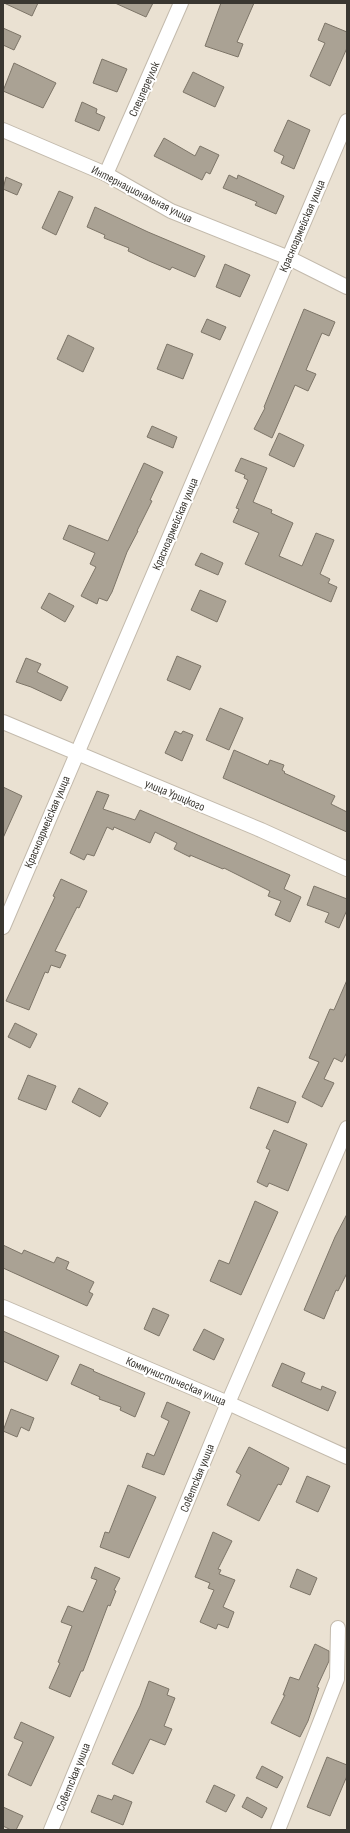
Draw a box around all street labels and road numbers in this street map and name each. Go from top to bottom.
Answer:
street label: Спецпереулок [126,59,163,119]
street label: Интернациональная улица [89,162,195,227]
street label: Красноармейская улица [276,177,329,275]
street label: Красноармейская улица [149,475,202,573]
street label: Красноармейская улица [21,773,74,871]
street label: улица Урицкого [143,776,207,815]
street label: Коммунистическая улица [123,1354,229,1410]
street label: Советская улица [177,1442,218,1514]
street label: Советская улица [53,1741,94,1813]

